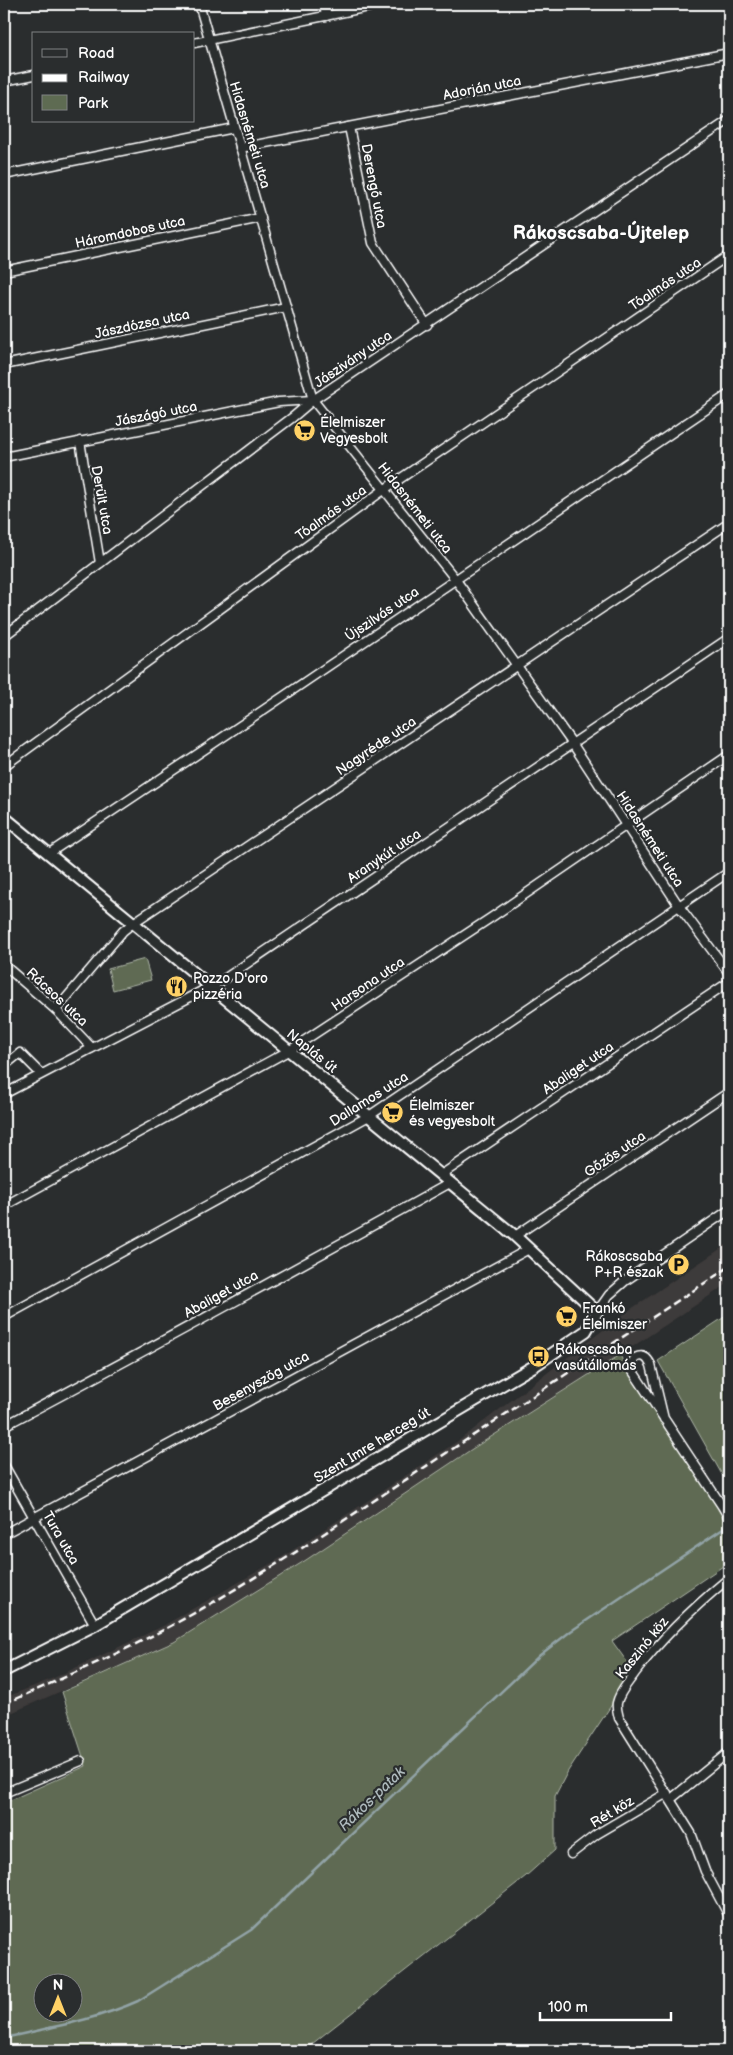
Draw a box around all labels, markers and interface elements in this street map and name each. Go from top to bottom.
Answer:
legend [32,32,195,122]
text: Road [78,44,114,63]
text: Railway [78,68,129,87]
street label: Adorján utca [441,72,523,104]
street label: Hidasnémeti utca [226,79,274,191]
text: Park [78,94,109,113]
street label: Derengő utca [357,142,391,230]
street label: Háromdobos utca [73,212,187,252]
district label: Rákoscsaba-Újtelep [513,220,689,245]
street label: Tóalmás utca [626,254,704,314]
street label: Jászdózsa utca [93,306,191,342]
street label: Jászivány utca [311,327,395,391]
street label: Jászágó utca [114,398,199,430]
place label: Élelmiszer Vegyesbolt [320,413,389,447]
supermarket icon: Élelmiszer Vegyesbolt [292,418,316,442]
street label: Hidasnémeti utca [374,459,456,557]
street label: Derült utca [88,464,116,536]
street label: Tóalmás utca [292,482,370,544]
street label: Újszilvás utca [341,582,422,645]
street label: Nagyréde utca [333,713,419,779]
street label: Hidasnémeti utca [613,788,687,890]
street label: Aranykút utca [344,825,424,887]
street label: Harsona utca [328,953,408,1015]
street label: Rácsos utca [23,964,91,1030]
place label: Pozzo D'oro pizzéria [193,970,268,1003]
restaurant icon: Pozzo D'oro pizzéria [165,974,189,998]
street label: Naplás út [283,1025,341,1077]
street label: Abaliget utca [539,1038,617,1098]
street label: Dallamos utca [327,1068,411,1130]
place label: Élelmiszer és vegyesbolt [409,1096,496,1130]
supermarket icon: Élelmiszer és vegyesbolt [381,1101,405,1125]
street label: Gőzös utca [581,1127,649,1181]
place label: Rákoscsaba P+R észak [586,1248,663,1281]
parking icon: Rákoscsaba P+R észak [667,1252,691,1276]
street label: Abaliget utca [181,1267,261,1321]
place label: Frankó Élelmiszer [582,1300,648,1333]
supermarket icon: Frankó Élelmiszer [554,1304,578,1328]
place label: Rákoscsaba vasútállomás [554,1341,637,1374]
bus stop icon: Rákoscsaba vasútállomás [527,1345,551,1369]
street label: Besenyszög utca [210,1347,312,1414]
street label: Szent Imre herceg út [311,1403,434,1486]
street label: Tura utca [39,1508,83,1568]
street label: Kaszinó köz [612,1613,672,1682]
water label: Rákos-patak [335,1762,410,1835]
street label: Rét köz [587,1792,637,1832]
north arrow [32,1972,82,2022]
text: N [53,1977,63,1994]
scale bar [540,1990,672,2022]
text: 100 m [548,1998,588,2017]

